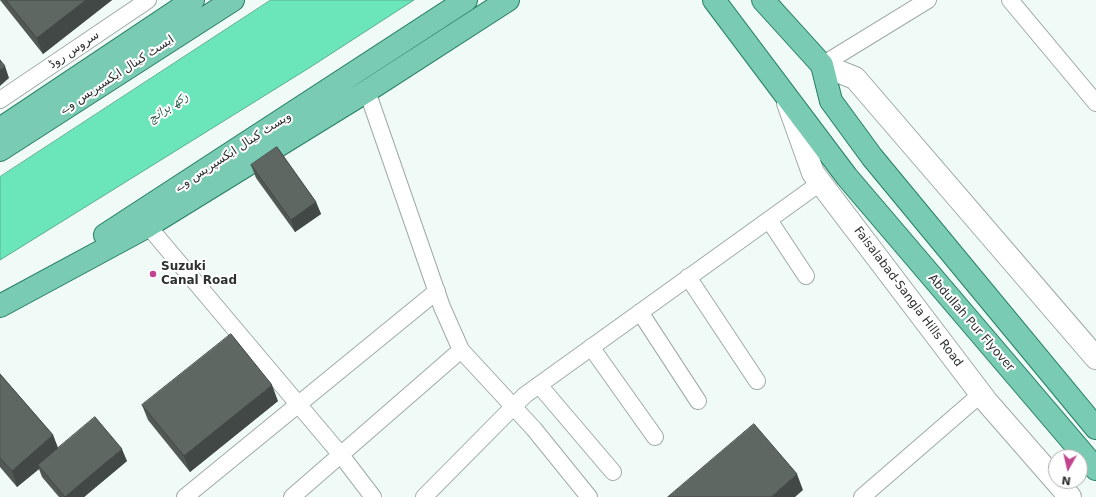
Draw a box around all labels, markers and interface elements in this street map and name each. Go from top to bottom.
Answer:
street label: سروس روڈ [46,28,102,72]
street label: ایسٹ کینال ایکسپریس وے [57,32,177,118]
water label: رکھ برانچ [145,89,191,127]
street label: ویسٹ کینال ایکسپریس وے [172,109,294,195]
street label: Faisalabad-Sangla Hills Road [851,224,965,370]
place label: Suzuki Canal Road [161,260,237,288]
marker: Suzuki Canal Road [148,269,158,279]
street label: Abdullah Pur Flyover [925,271,1017,375]
north arrow [1048,449,1088,489]
text: N [1061,473,1072,487]

